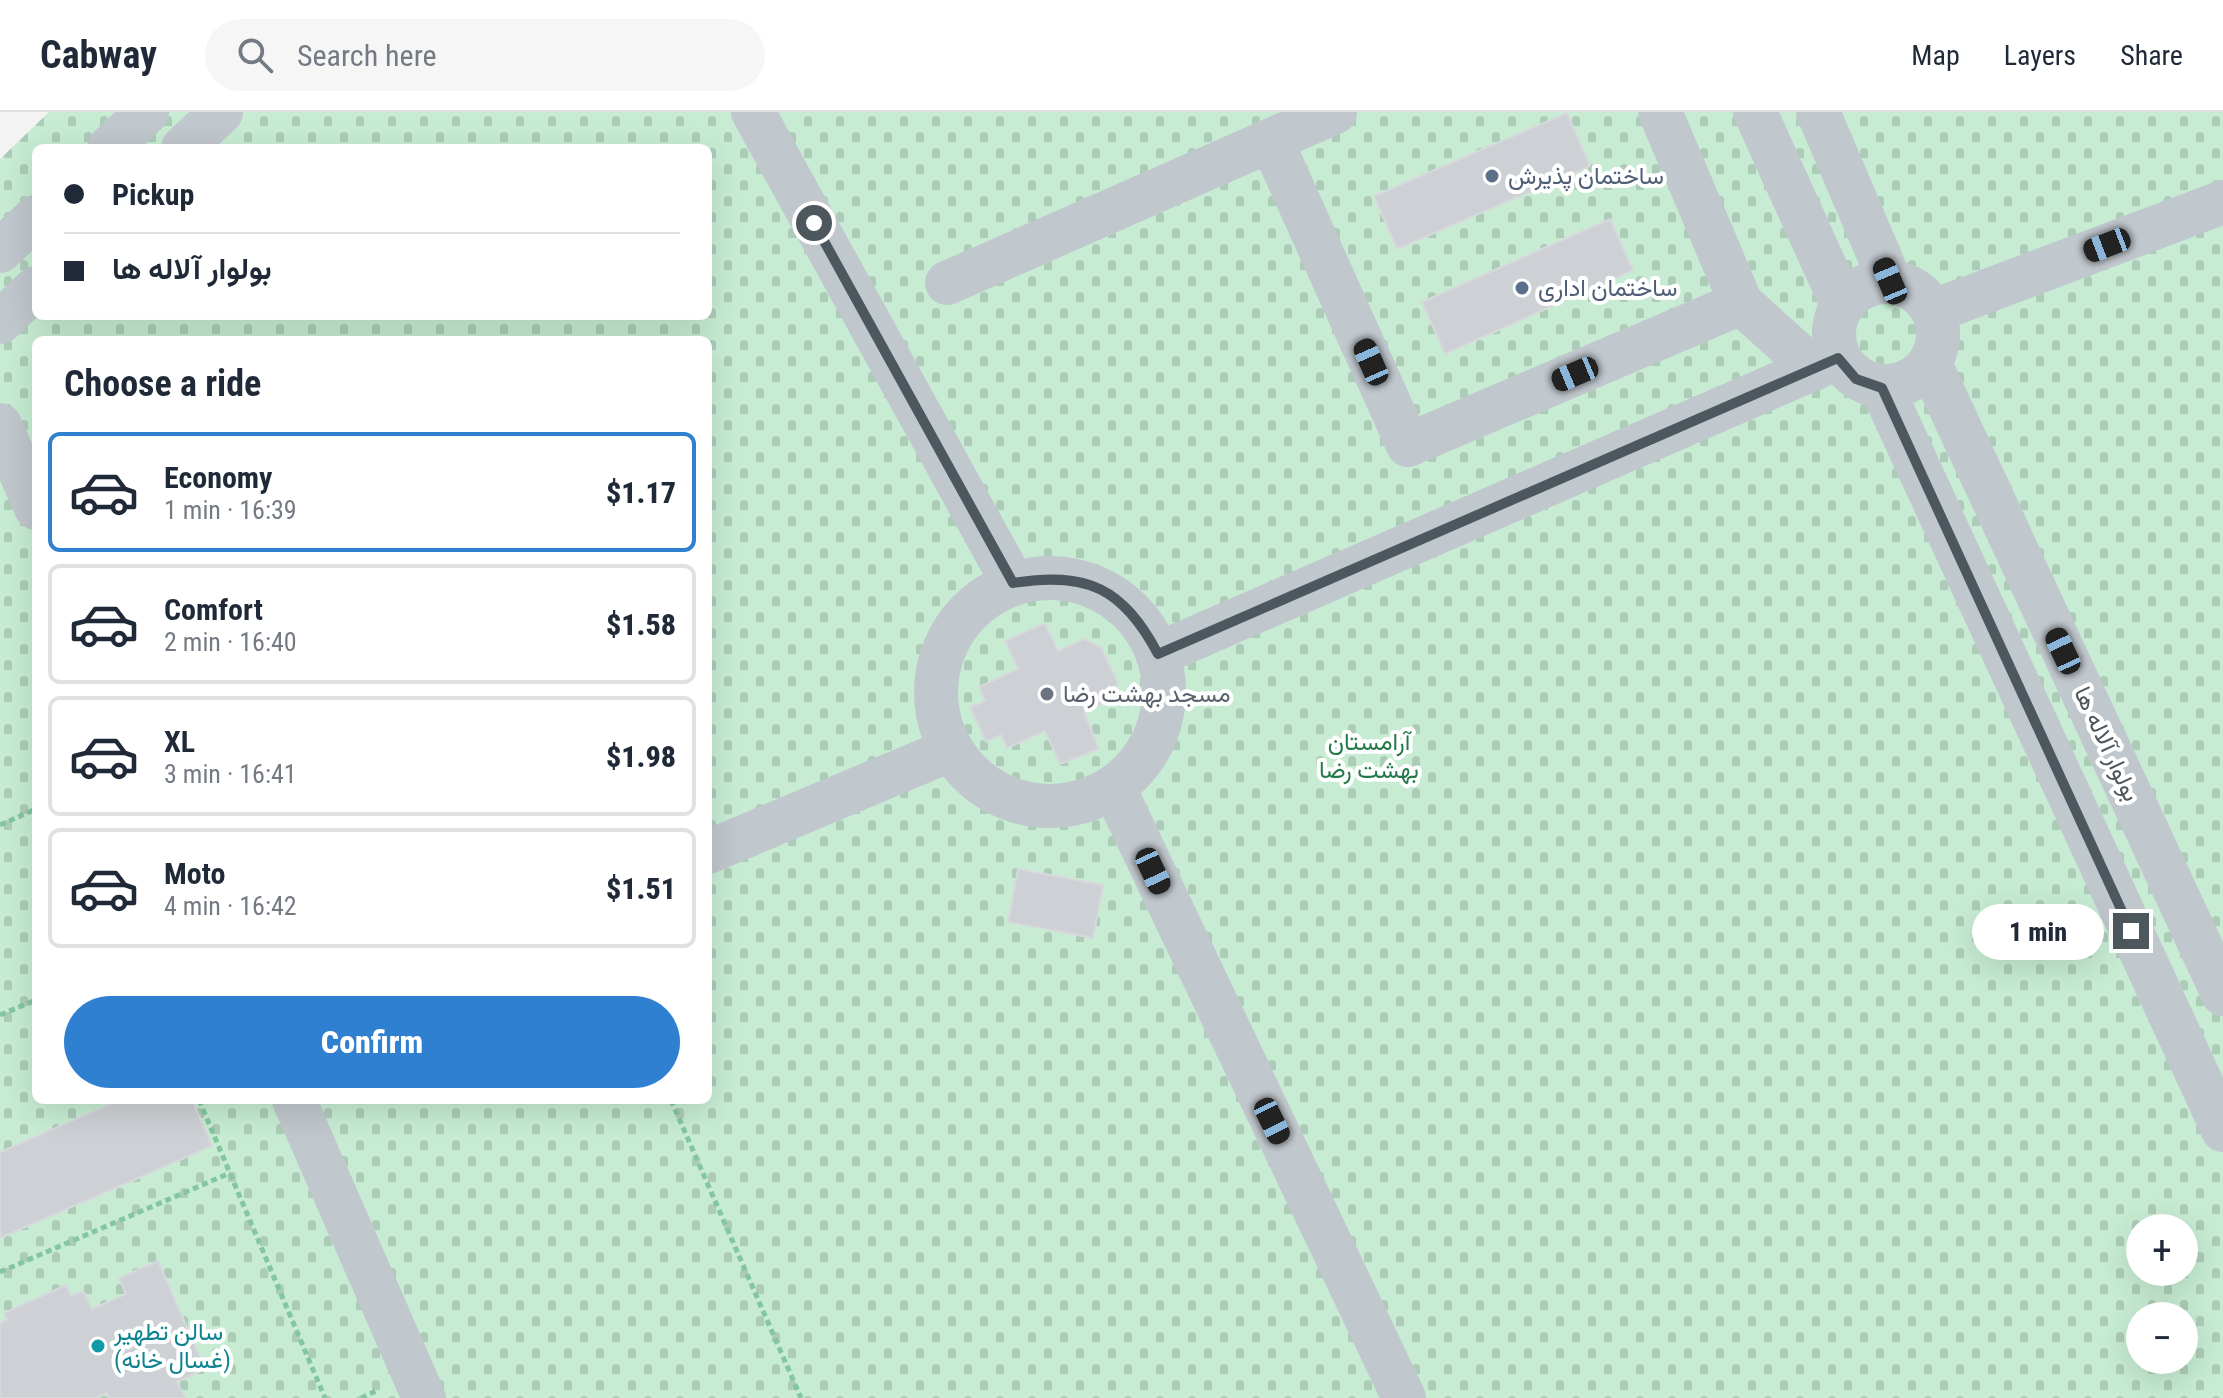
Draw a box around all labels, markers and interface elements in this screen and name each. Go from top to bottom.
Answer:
search box [205,19,765,91]
text: Cabway [40,33,157,77]
icon: search [233,33,277,77]
text: Search here [297,38,437,73]
text: Map [1911,39,1960,72]
text: Layers [2004,39,2076,72]
text: Share [2120,39,2183,72]
place label: ساختمان پذیرش [1508,162,1664,192]
marker: ساختمان پذیرش [1483,167,1501,185]
text: Pickup [112,177,194,212]
route start [796,205,832,241]
car [2080,225,2134,265]
text: بولوار آلاله ها [112,251,272,286]
car [1870,254,1910,308]
place label: ساختمان اداری [1538,274,1677,303]
marker: ساختمان اداری [1513,279,1531,297]
car [1350,335,1392,389]
car [1548,354,1602,394]
text: Choose a ride [64,363,261,405]
icon: car [68,456,140,528]
text: Economy [164,460,272,495]
text: $1.17 [606,475,676,510]
text: 1 min · 16:39 [164,495,297,525]
icon: car [68,588,140,660]
text: Comfort [164,592,263,627]
text: $1.58 [606,607,676,642]
car [2042,624,2084,678]
text: 2 min · 16:40 [164,627,297,657]
place label: مسجد بهشت رضا [1063,680,1230,709]
street label: بولوار آلاله ها [2067,682,2146,806]
marker: مسجد بهشت رضا [1038,685,1056,703]
icon: car [68,720,140,792]
text: XL [164,724,195,759]
park label: آرامستان بهشت رضا [1319,728,1419,785]
text: $1.98 [606,739,676,774]
text: 3 min · 16:41 [164,759,297,789]
car [1132,844,1174,898]
icon: car [68,852,140,924]
text: Moto [164,856,225,891]
text: $1.51 [606,871,676,906]
text: 4 min · 16:42 [164,891,297,921]
callout: 1 min [1971,903,2103,959]
route end [2113,913,2149,949]
text: 1 min [2009,917,2067,947]
button: Confirm [64,996,680,1088]
car [1251,1094,1293,1148]
map controls [2126,1214,2198,1374]
button: + [2126,1214,2198,1286]
button: − [2126,1302,2198,1374]
place label: سالن تطهیر (غسال خانه) [113,1318,231,1374]
marker: سالن تطهیر (غسال خانه) [89,1337,107,1355]

